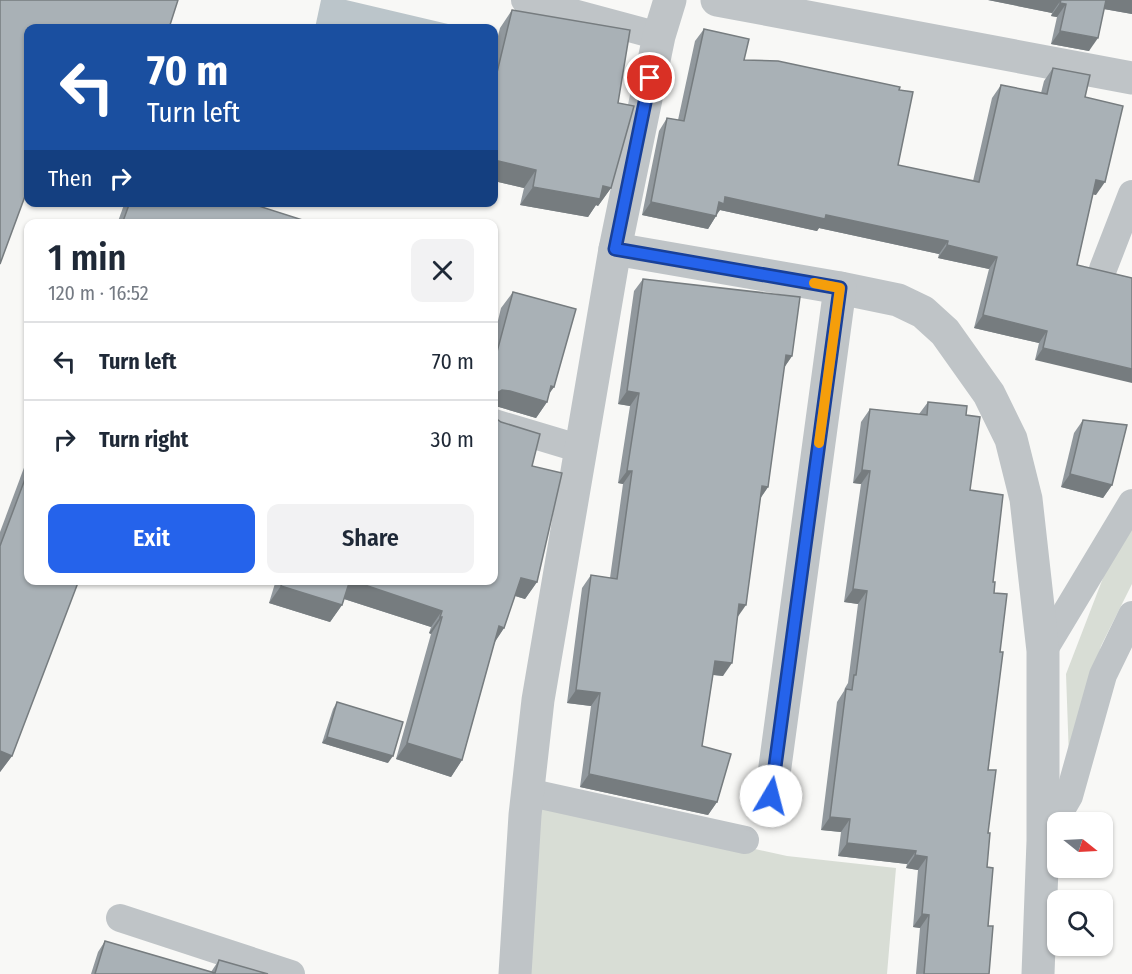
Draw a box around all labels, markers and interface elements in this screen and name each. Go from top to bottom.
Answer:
text: 70 m [147,46,228,96]
icon: left [48,48,126,126]
pin [624,52,675,103]
icon: arrive [633,61,666,94]
text: Turn left [147,97,240,129]
icon: right [104,162,137,195]
text: Then [48,165,92,192]
text: 1 min [48,236,126,280]
button: close [411,239,474,302]
text: 120 m · 16:52 [48,281,149,305]
icon: left [48,345,81,378]
text: Turn left [99,348,177,375]
text: 70 m [432,348,474,375]
icon: right [48,423,81,456]
text: Turn right [99,426,188,453]
text: 30 m [431,426,474,453]
button: Exit [48,504,255,573]
button: Share [267,504,474,573]
position arrow [739,764,803,828]
north arrow [1047,812,1113,878]
map controls [1047,812,1113,956]
button: search [1047,890,1113,956]

